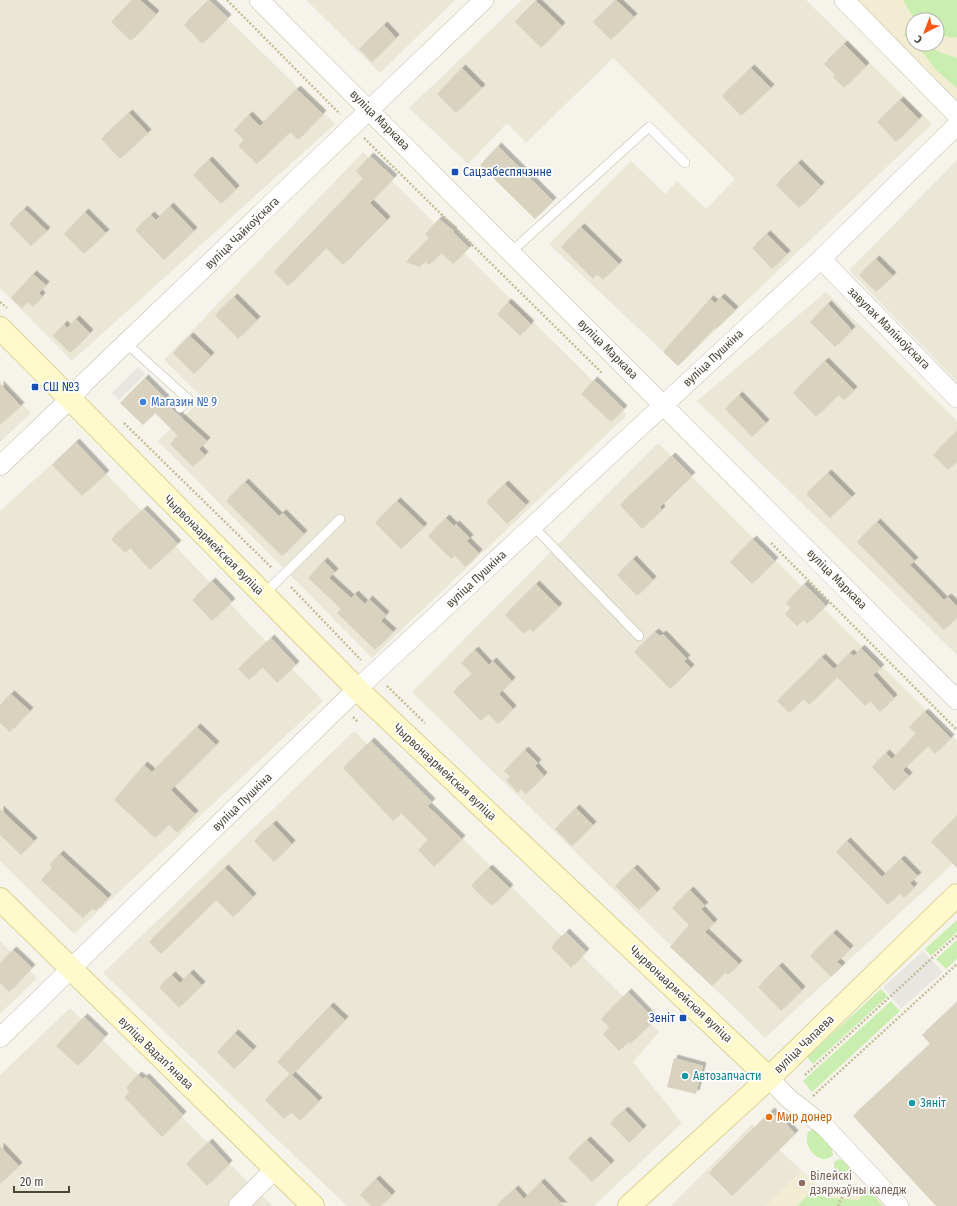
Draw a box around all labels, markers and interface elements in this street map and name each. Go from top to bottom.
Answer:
north arrow [905,12,945,52]
text: С [912,32,925,46]
street label: вуліца Маркава [347,87,413,153]
place label: Сацзабеспячэнне [463,165,552,179]
marker: Сацзабеспячэнне [450,167,460,177]
street label: вуліца Чайкоўскага [202,194,282,272]
street label: завулак Маліноўскага [845,284,933,372]
street label: вуліца Маркава [575,316,641,382]
street label: вуліца Пушкіна [680,326,746,390]
place label: СШ №3 [43,380,79,394]
marker: СШ №3 [30,382,40,392]
place label: Магазин № 9 [151,395,217,409]
marker: Магазин № 9 [138,397,148,407]
street label: Чырвонаармейская вуліца [161,492,267,598]
street label: вуліца Маркава [804,546,870,612]
street label: вуліца Пушкіна [443,547,509,611]
street label: Чырвонаармейская вуліца [391,721,499,823]
street label: вуліца Пушкіна [209,770,275,834]
street label: Чырвонаармейская вуліца [627,943,735,1045]
place label: Зеніт [649,1011,675,1025]
street label: вуліца Чапаева [771,1012,837,1076]
marker: Зеніт [678,1013,688,1023]
street label: вуліца Вадапʼянава [116,1014,196,1092]
place label: Автозапчасти [693,1069,761,1083]
marker: Автозапчасти [680,1071,690,1081]
place label: Зяніт [920,1096,946,1110]
marker: Зяніт [907,1098,917,1108]
place label: Мир донер [777,1110,832,1124]
marker: Мир донер [764,1112,774,1122]
scale bar [14,1168,69,1194]
place label: Вілейскі дзяржаўны каледж [810,1169,907,1197]
text: 20 m [20,1175,44,1189]
marker: Вілейскі дзяржаўны каледж [797,1178,807,1188]

